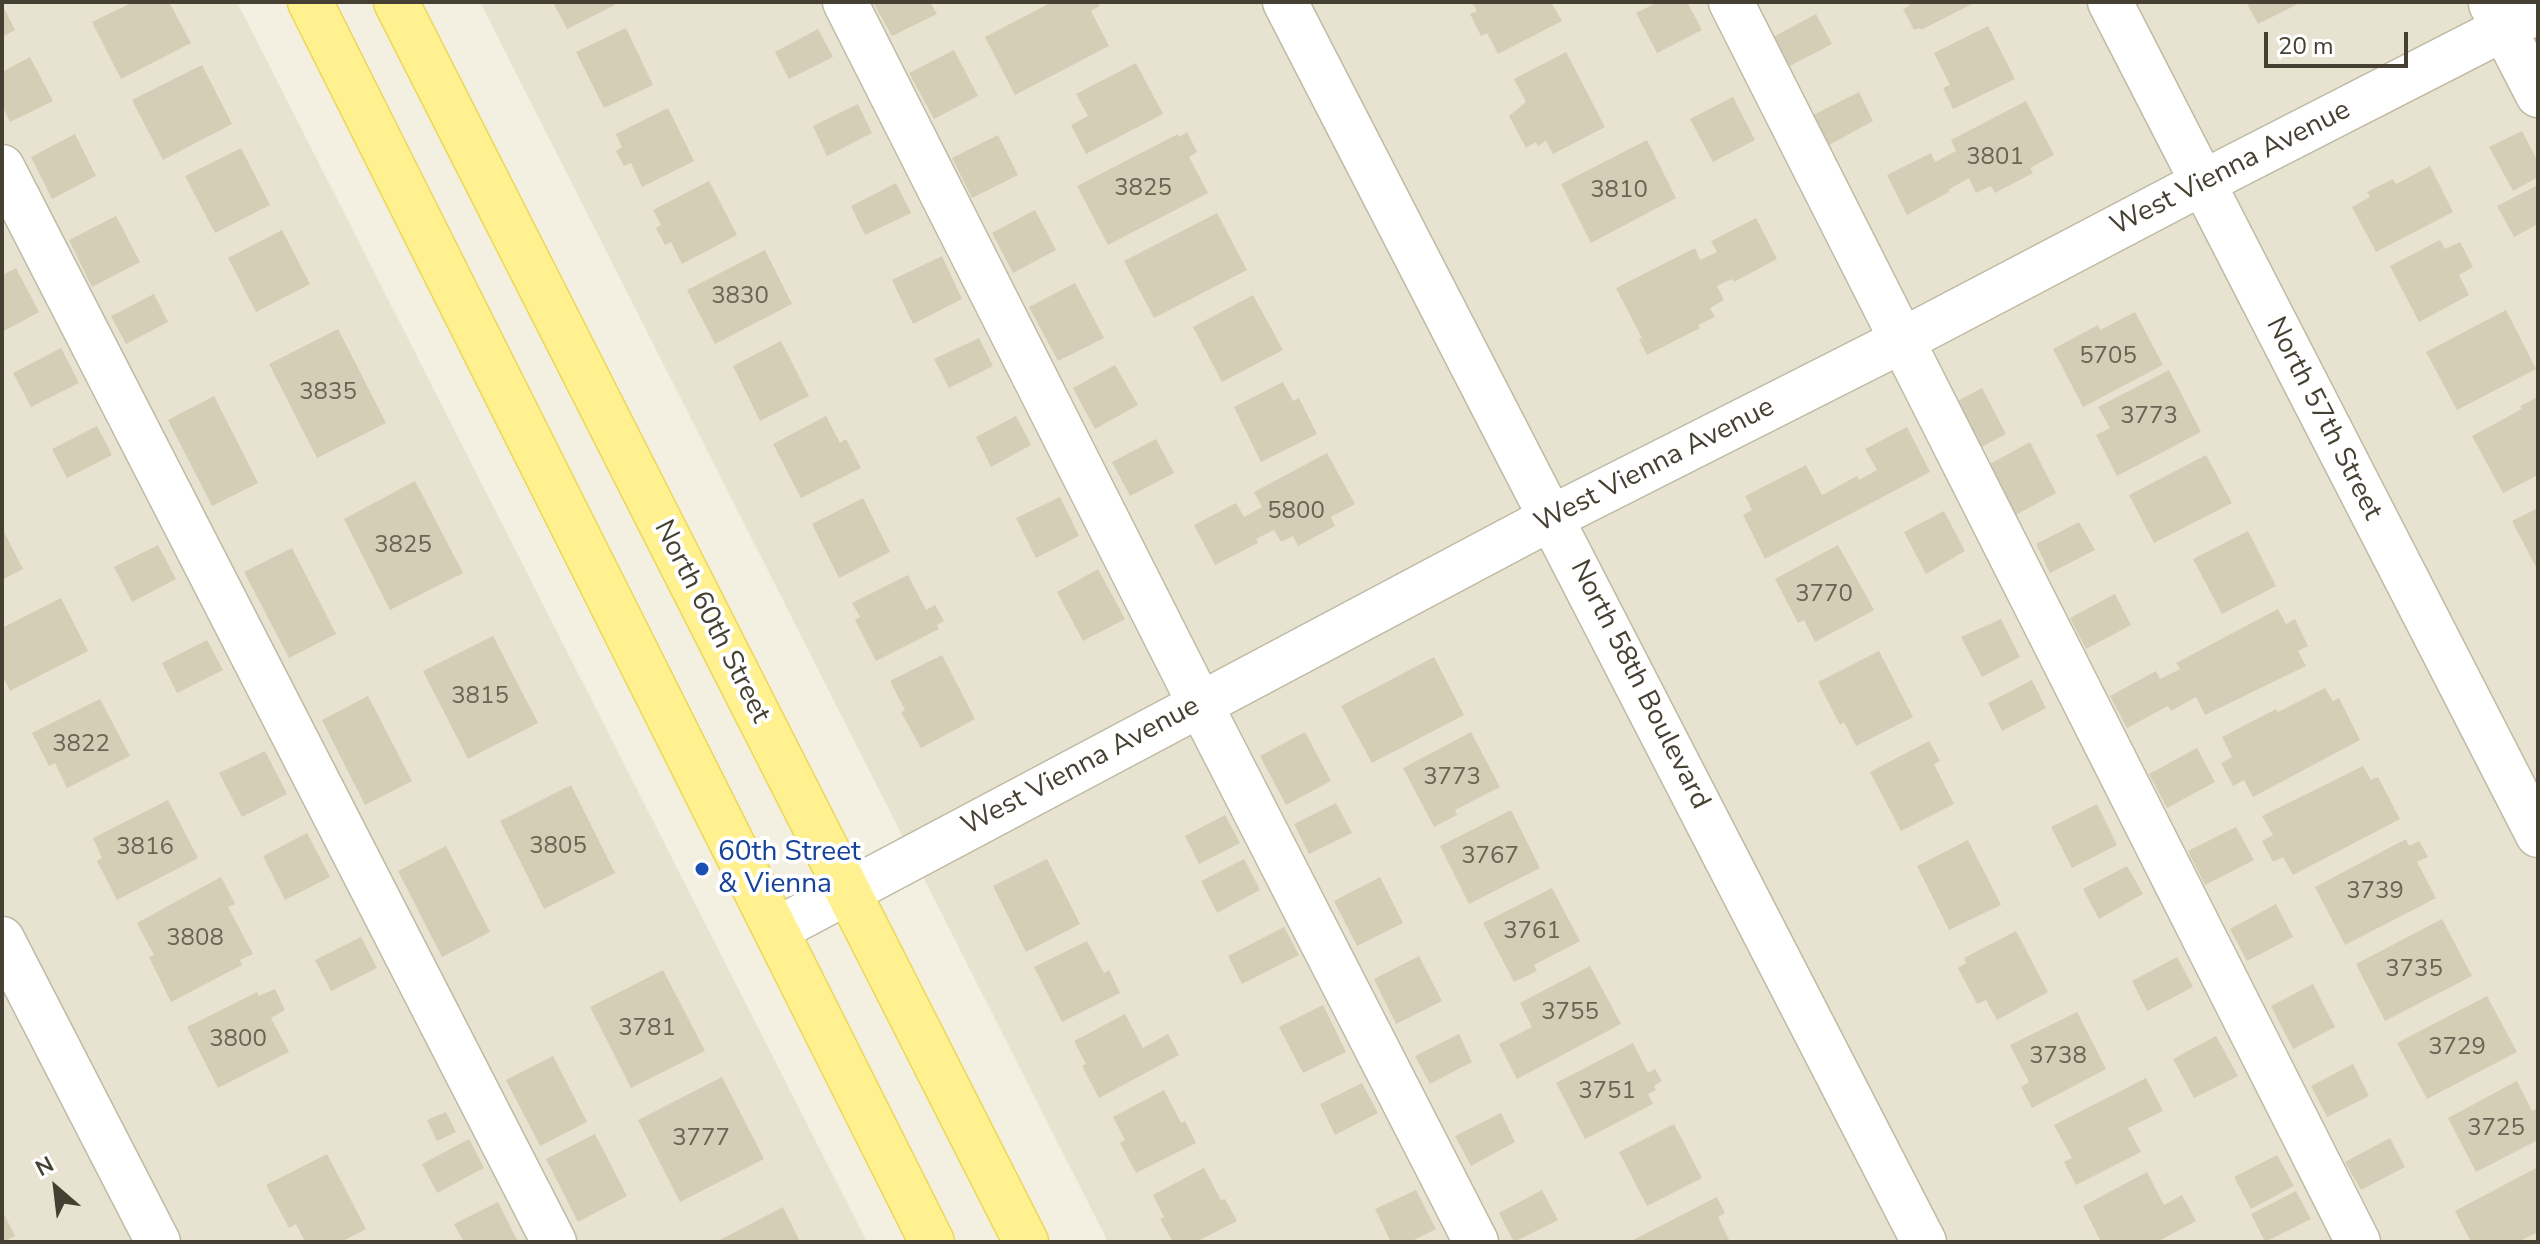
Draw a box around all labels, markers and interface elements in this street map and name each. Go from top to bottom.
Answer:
scale bar [2268,16,2412,66]
text: 20 m [2278,30,2334,62]
street label: West Vienna Avenue [2106,94,2356,244]
house number: 3801 [1966,144,2024,172]
house number: 3825 [1114,175,1172,203]
house number: 3810 [1590,177,1648,205]
house number: 3830 [711,283,769,311]
street label: North 57th Street [2257,312,2389,526]
house number: 5705 [2079,343,2137,371]
house number: 3835 [299,379,357,407]
street label: West Vienna Avenue [1530,391,1780,541]
house number: 3773 [2120,403,2178,431]
house number: 5800 [1267,498,1325,526]
street label: North 60th Street [645,515,777,729]
house number: 3825 [374,532,432,560]
street label: North 58th Boulevard [1562,555,1716,815]
house number: 3770 [1795,581,1853,609]
house number: 3815 [451,683,509,711]
street label: West Vienna Avenue [956,690,1206,844]
house number: 3822 [52,731,110,759]
house number: 3773 [1423,764,1481,792]
house number: 3805 [529,833,587,861]
house number: 3816 [116,834,174,862]
place label: 60th Street & Vienna [718,836,861,902]
house number: 3767 [1461,843,1519,871]
marker: 60th Street & Vienna [693,860,711,878]
house number: 3739 [2346,878,2404,906]
house number: 3761 [1503,918,1561,946]
house number: 3808 [166,925,224,953]
house number: 3735 [2385,956,2443,984]
house number: 3755 [1541,999,1599,1027]
house number: 3781 [618,1015,676,1043]
house number: 3800 [209,1026,267,1054]
house number: 3729 [2428,1034,2486,1062]
house number: 3738 [2029,1043,2087,1071]
house number: 3751 [1578,1078,1636,1106]
house number: 3725 [2467,1115,2525,1143]
house number: 3777 [672,1125,730,1153]
north arrow [16,1148,96,1228]
text: N [30,1150,59,1184]

